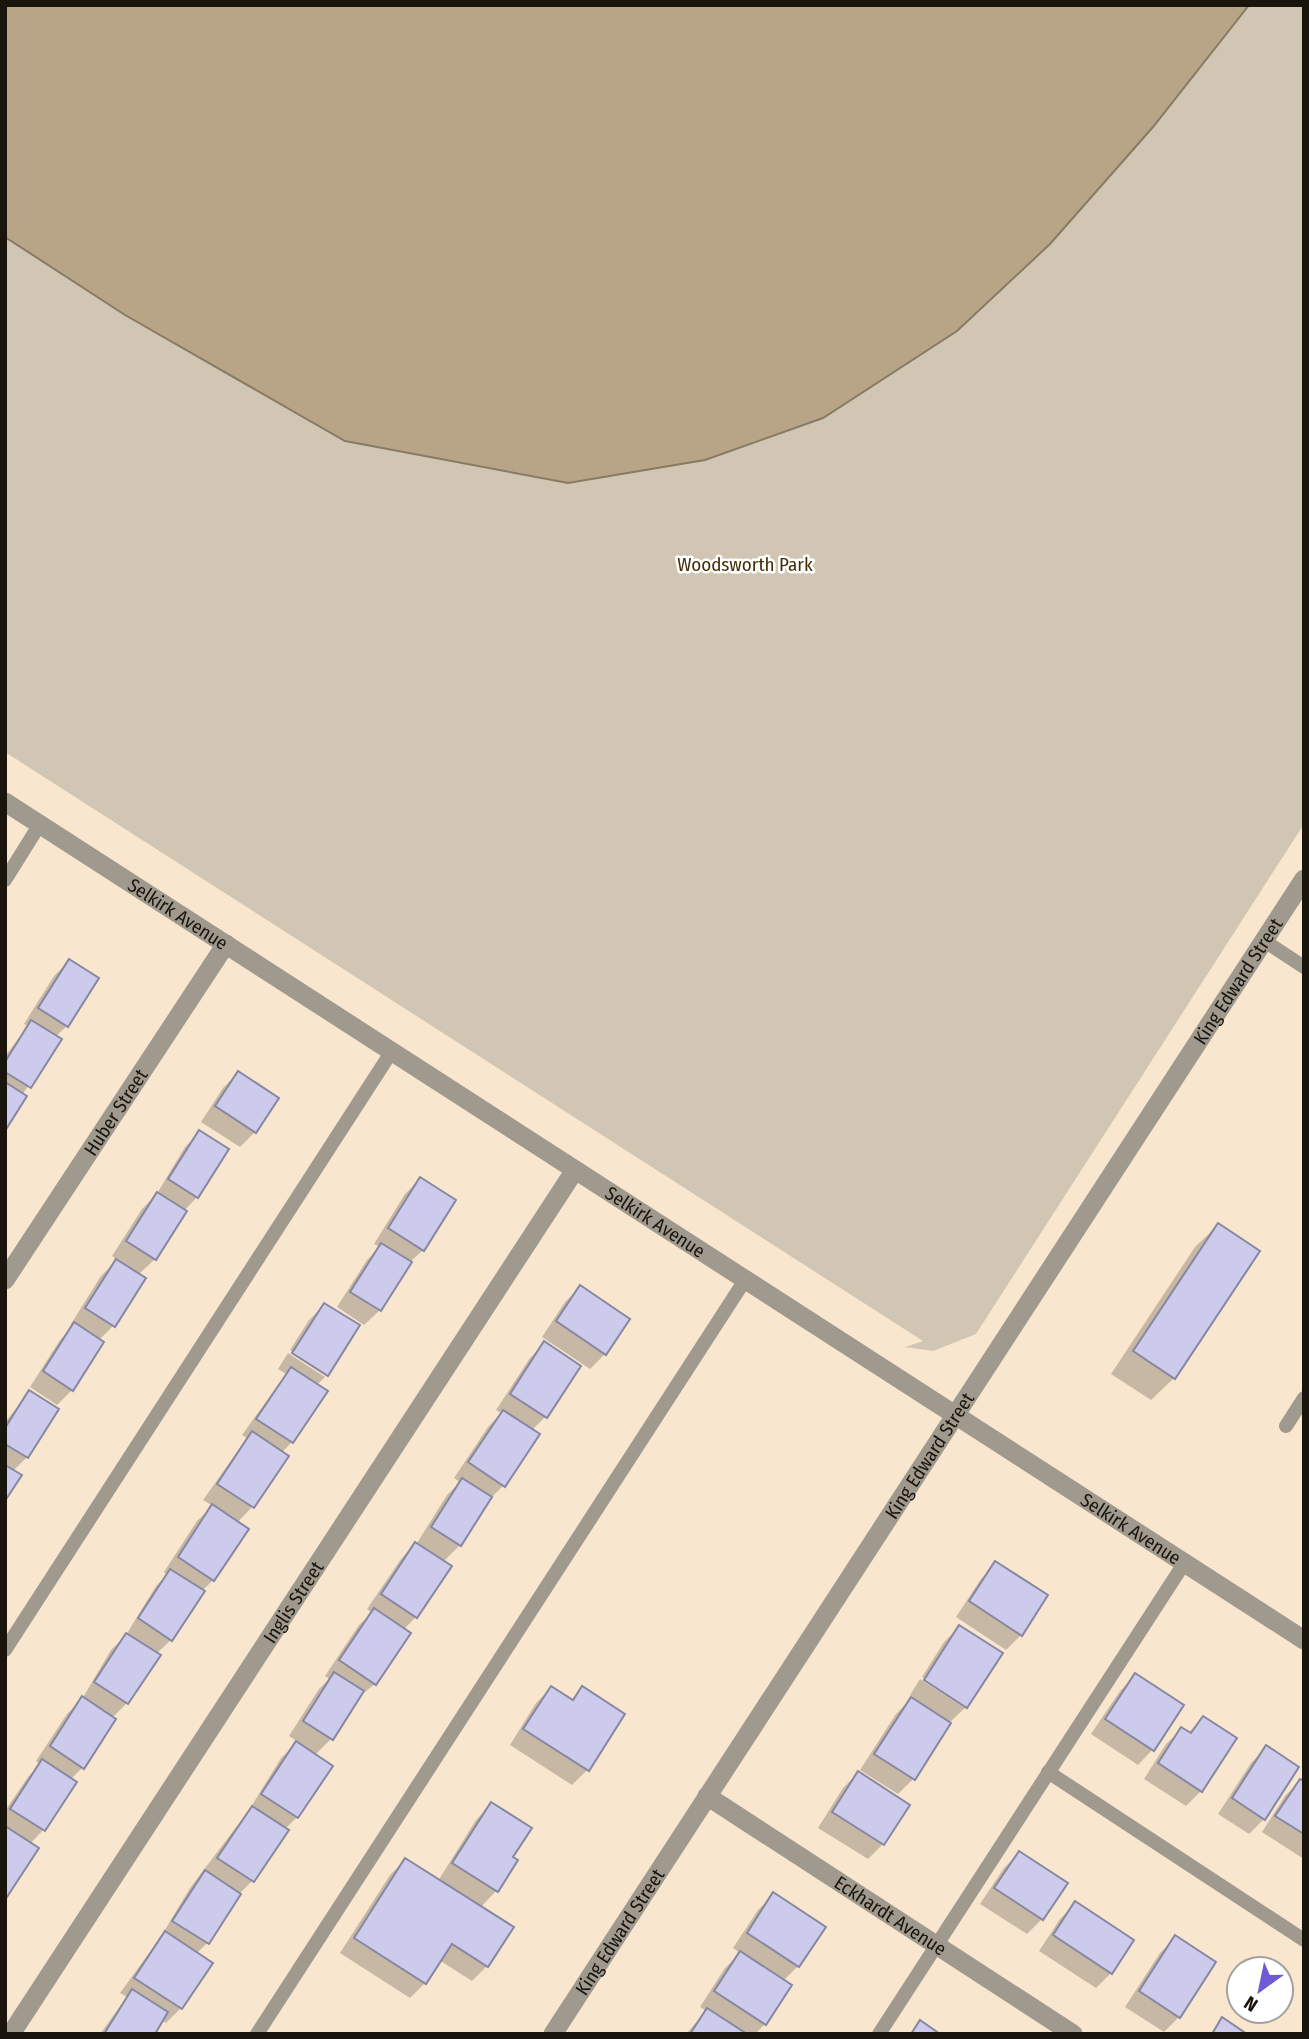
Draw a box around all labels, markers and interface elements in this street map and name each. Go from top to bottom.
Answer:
park label: Woodsworth Park [677,553,813,576]
street label: Selkirk Avenue [123,873,232,955]
street label: King Edward Street [1189,913,1288,1049]
street label: Huber Street [79,1064,153,1160]
street label: Selkirk Avenue [601,1181,710,1263]
street label: King Edward Street [880,1388,979,1523]
street label: Selkirk Avenue [1076,1488,1185,1570]
street label: Inglis Street [258,1556,329,1647]
street label: King Edward Street [570,1864,670,1999]
street label: Eckhardt Avenue [830,1871,951,1961]
north arrow [1225,1955,1295,2025]
text: N [1240,1991,1262,2017]

